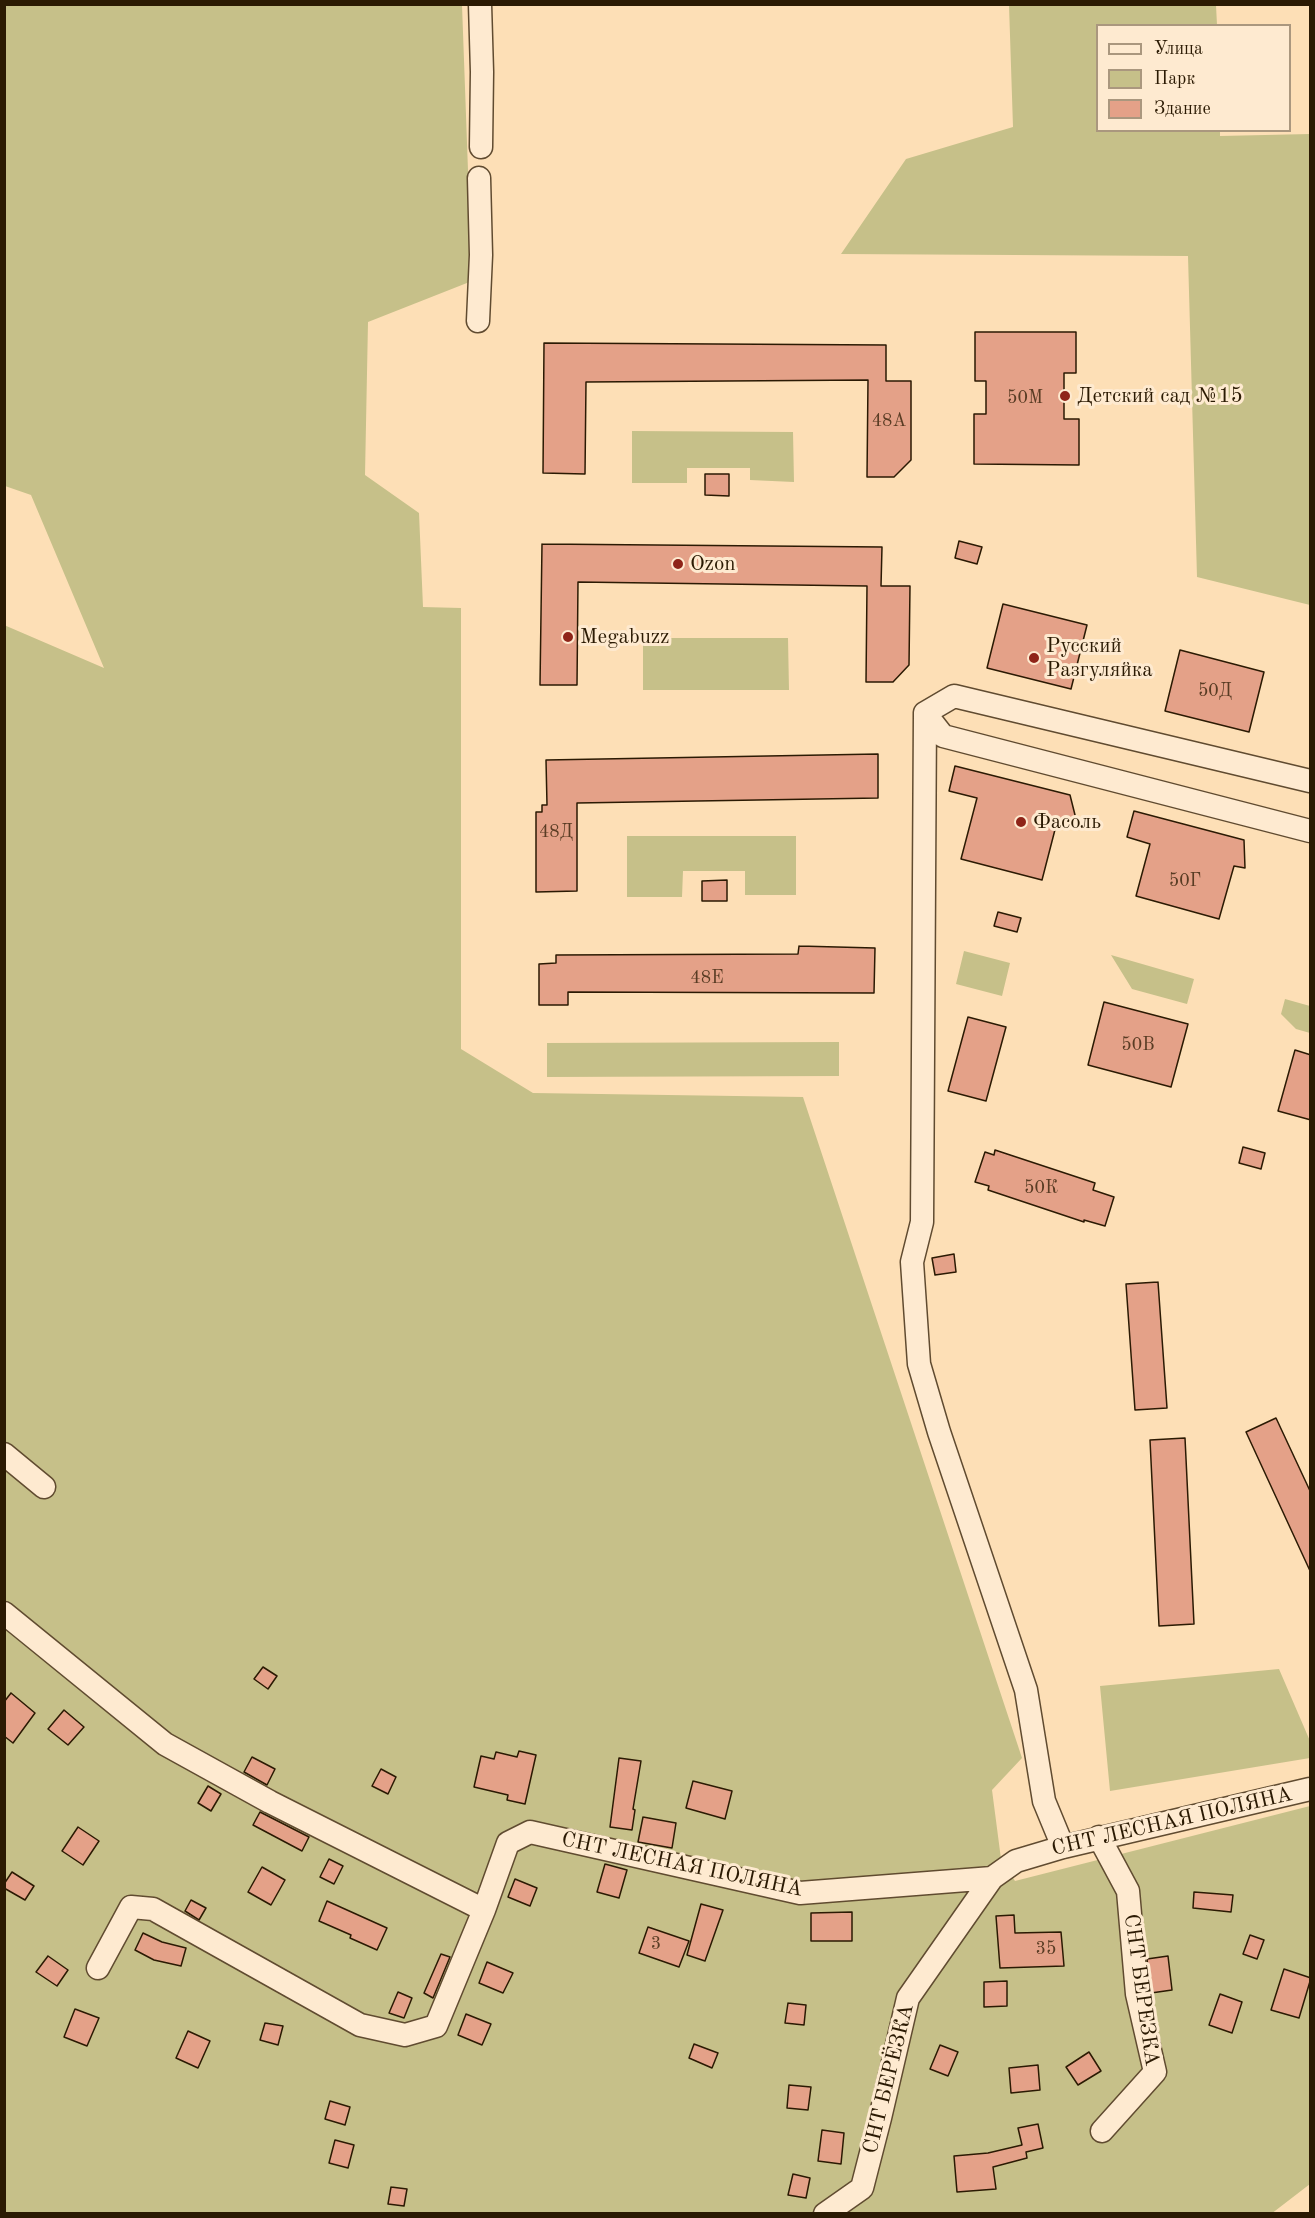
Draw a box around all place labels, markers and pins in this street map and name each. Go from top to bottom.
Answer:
place label: Детский сад №15 [1077,383,1243,409]
marker: Детский сад №15 [1058,389,1072,403]
place label: Ozon [690,551,736,577]
marker: Ozon [671,557,685,571]
place label: Megabuzz [580,624,669,650]
marker: Megabuzz [561,630,575,644]
place label: Русский Разгуляйка [1046,633,1153,683]
marker: Русский Разгуляйка [1027,651,1041,665]
place label: Фасоль [1033,809,1101,835]
marker: Фасоль [1014,815,1028,829]

